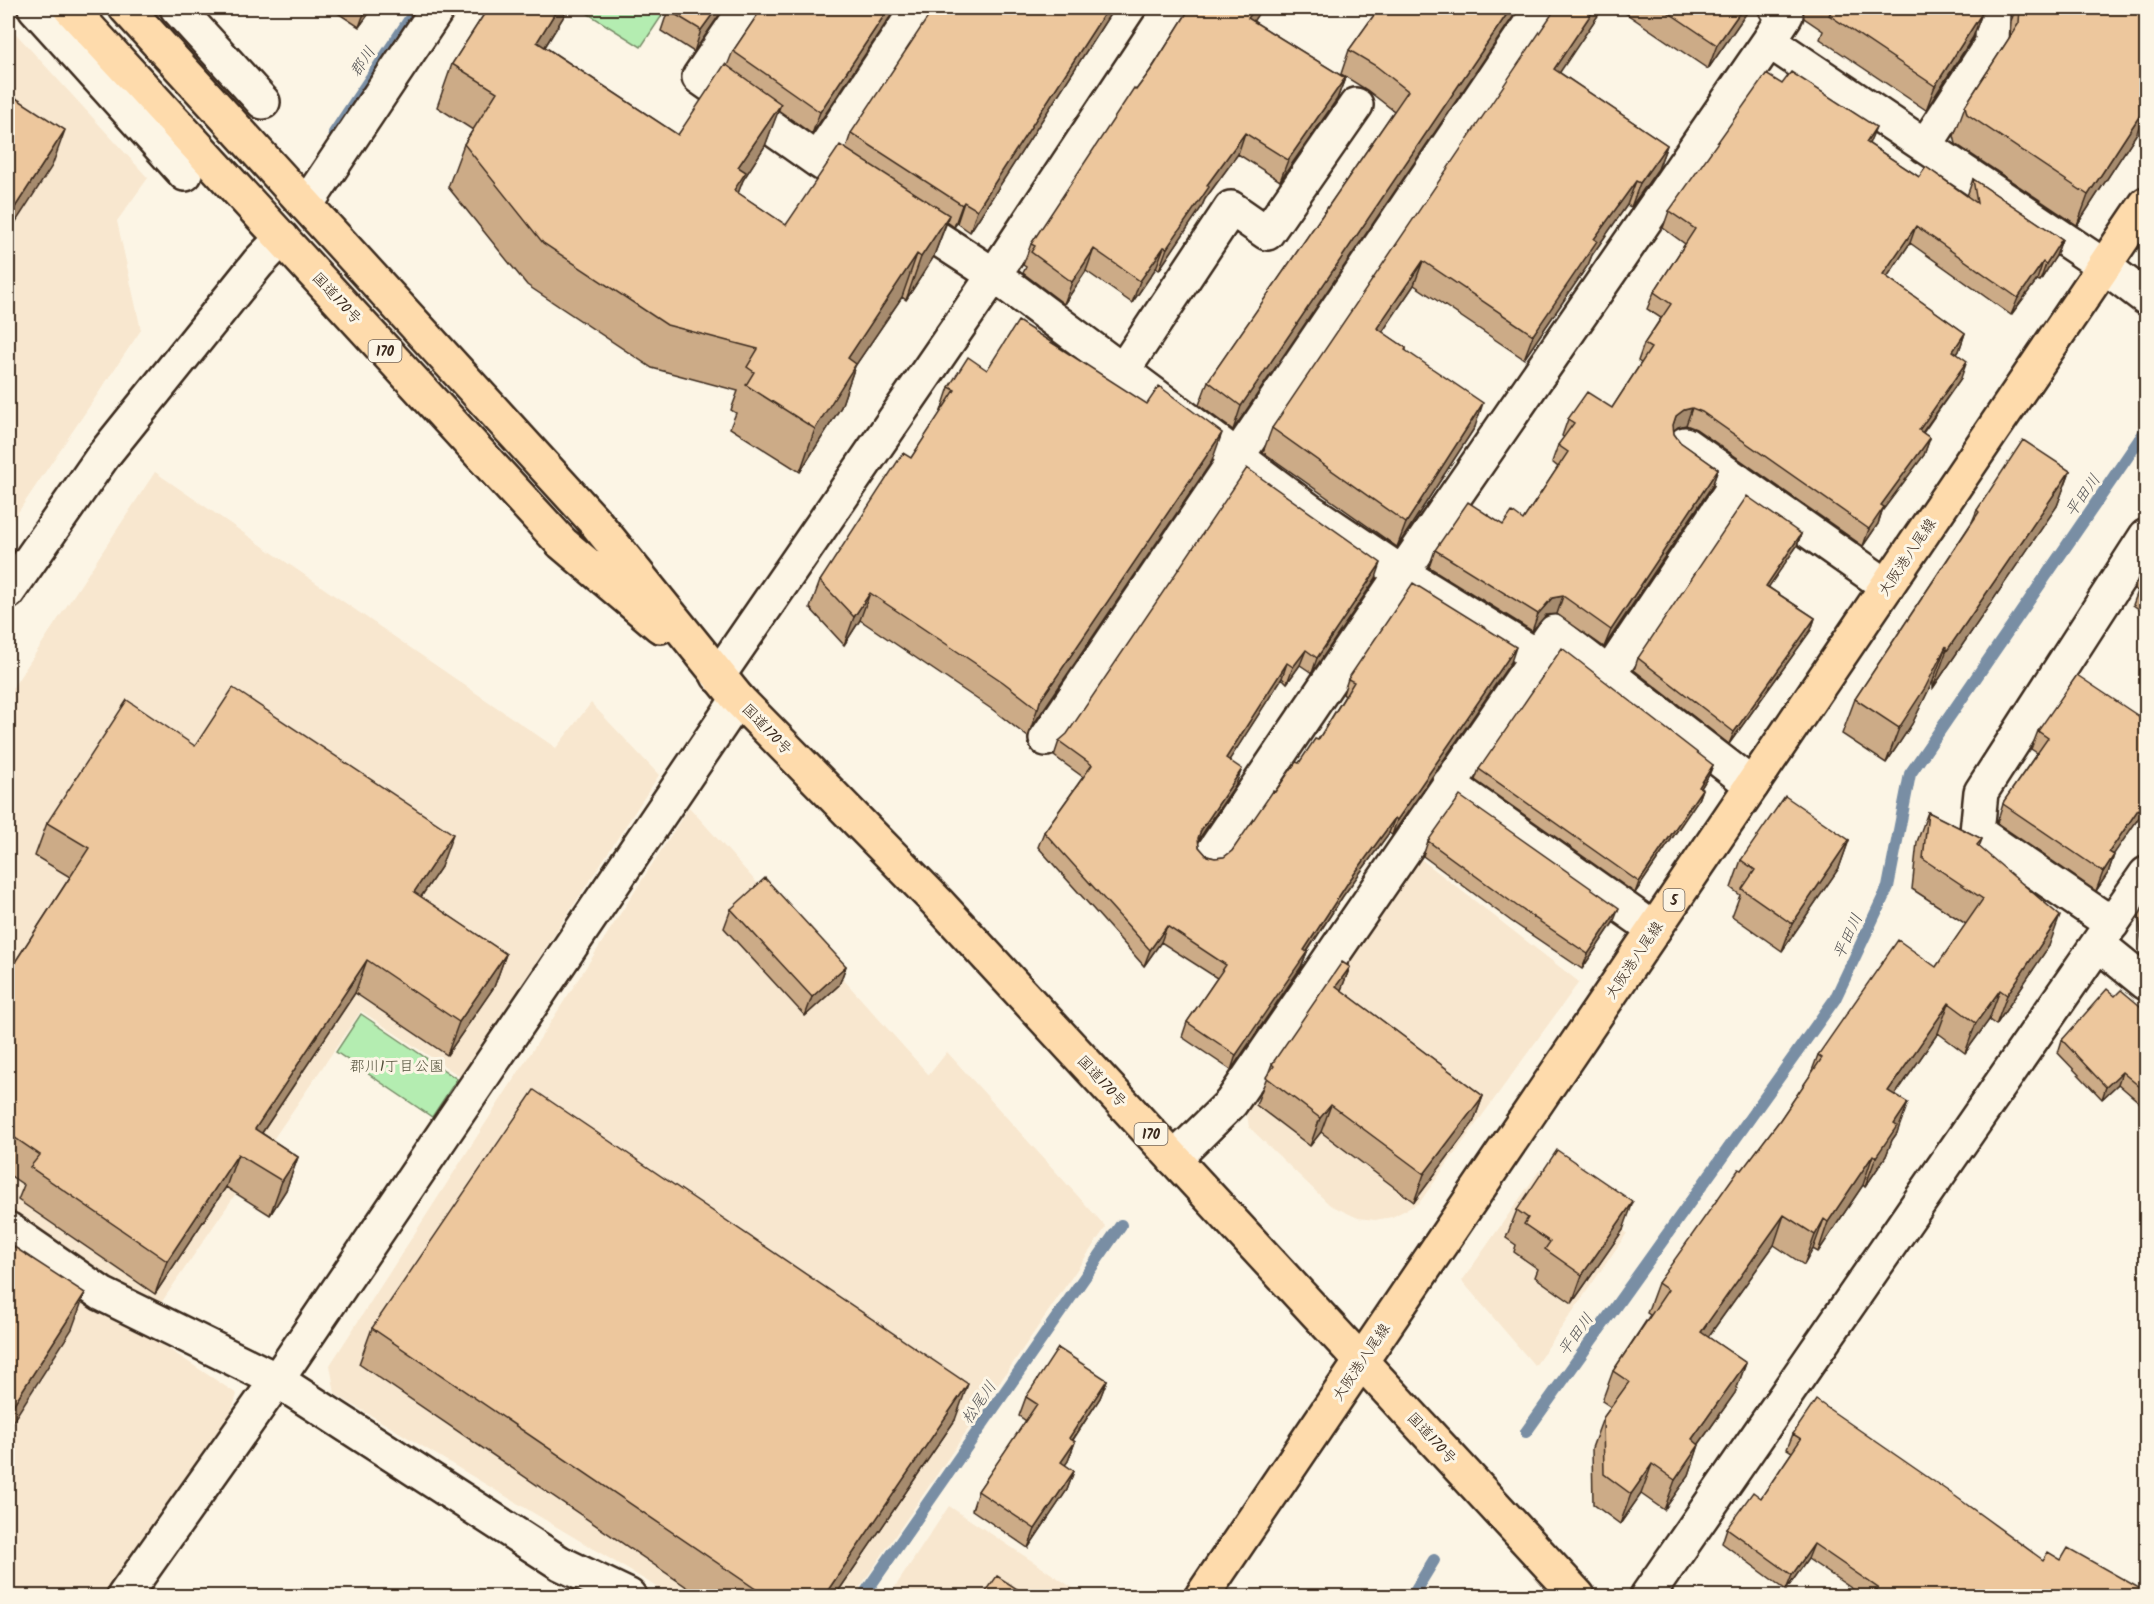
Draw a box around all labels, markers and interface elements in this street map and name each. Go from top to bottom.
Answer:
water label: 郡川 [344,42,382,82]
street label: 国道170号 [306,267,367,330]
road number: 170 [368,340,402,362]
water label: 平田川 [2059,469,2107,523]
street label: 大阪港八尾線 [1873,514,1943,602]
street label: 国道170号 [735,698,797,761]
road number: 5 [1664,889,1684,911]
water label: 平田川 [1827,910,1870,964]
street label: 大阪港八尾線 [1600,917,1670,1005]
street label: 国道170号 [1071,1050,1132,1113]
park label: 郡川1丁目公園 [350,1055,444,1079]
road number: 170 [1134,1123,1168,1145]
water label: 平田川 [1552,1308,1600,1362]
street label: 大阪港八尾線 [1327,1319,1397,1407]
water label: 松尾川 [955,1376,1003,1430]
street label: 国道170号 [1401,1407,1462,1470]

